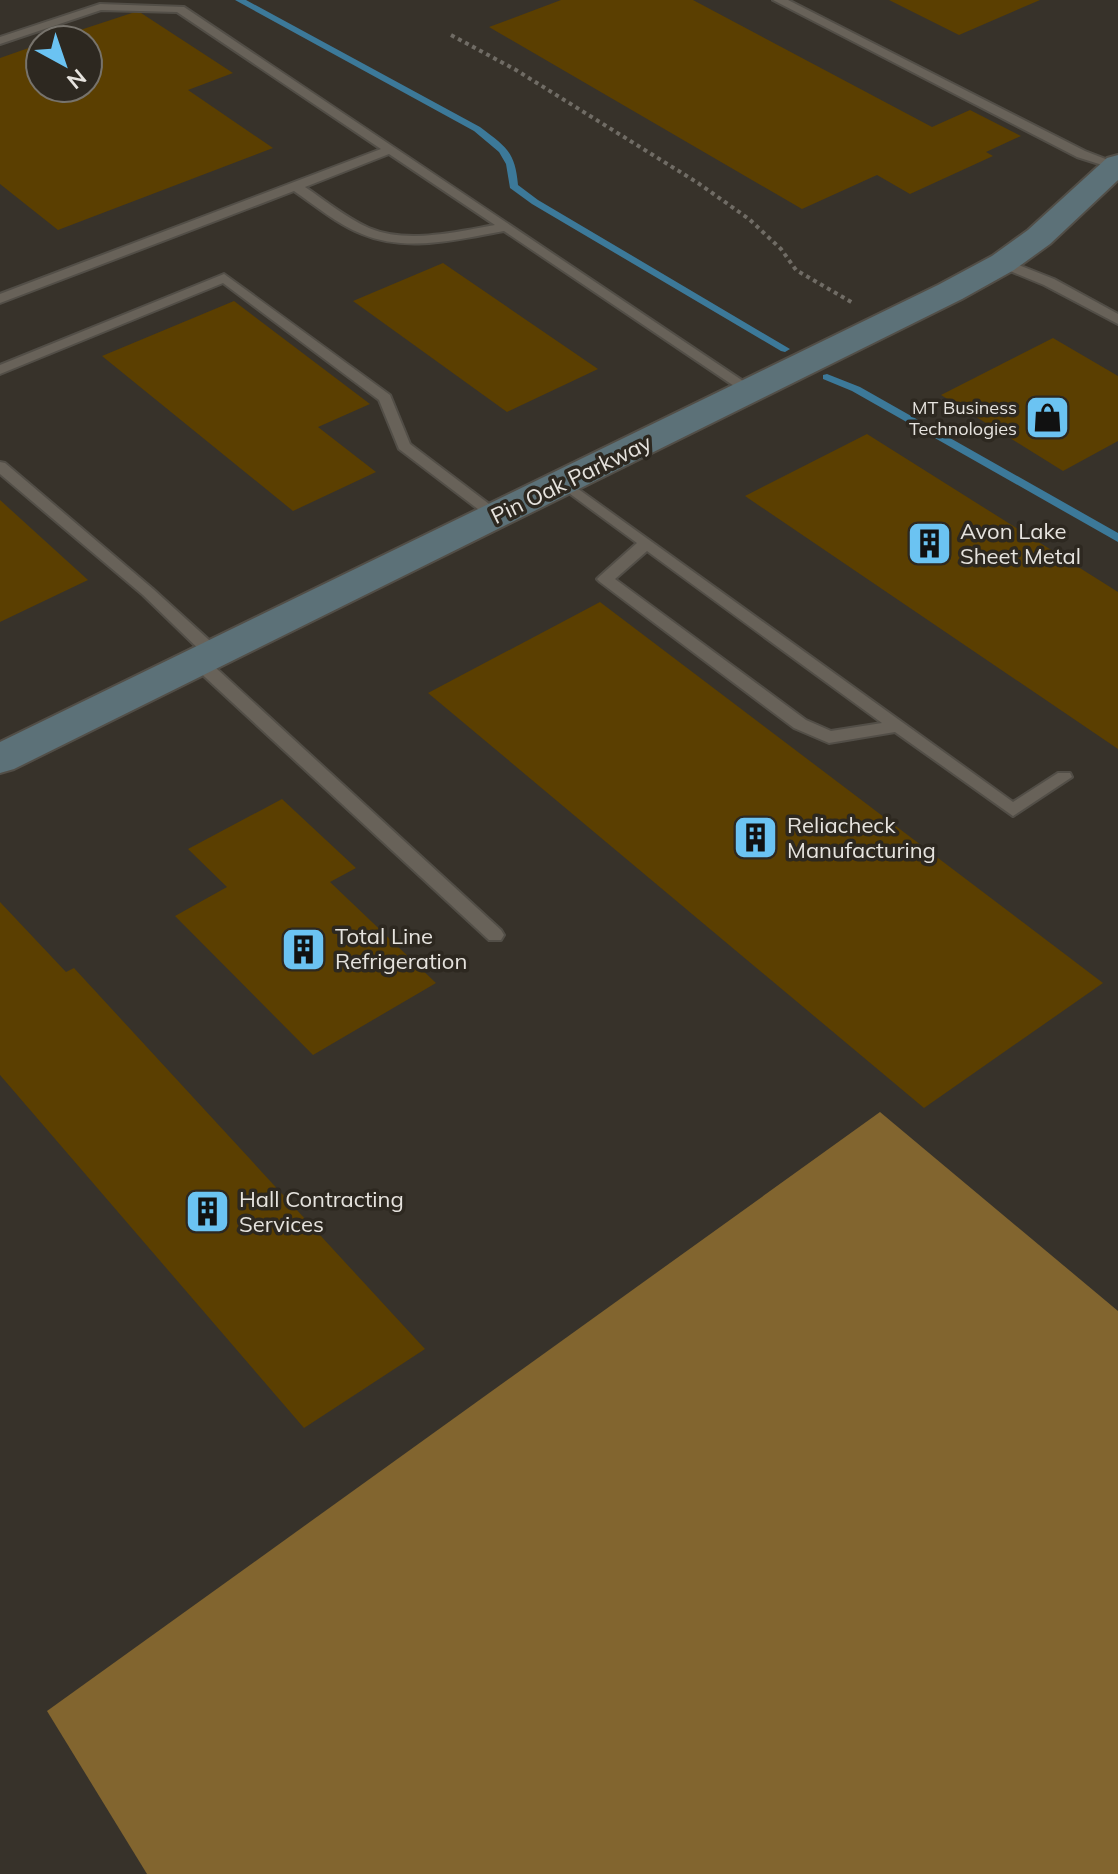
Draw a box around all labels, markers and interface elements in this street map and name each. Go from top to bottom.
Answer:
north arrow [24,24,104,104]
text: N [61,63,92,95]
shop icon: MT Business Technologies [1024,394,1072,442]
place label: MT Business Technologies [909,396,1017,440]
street label: Pin Oak Parkway [486,428,656,530]
place label: Avon Lake Sheet Metal [960,517,1081,570]
building icon: Avon Lake Sheet Metal [905,520,953,568]
place label: Reliacheck Manufacturing [787,811,936,864]
building icon: Reliacheck Manufacturing [732,814,780,862]
place label: Total Line Refrigeration [335,922,467,975]
building icon: Total Line Refrigeration [280,925,328,973]
place label: Hall Contracting Services [239,1185,404,1238]
building icon: Hall Contracting Services [184,1188,232,1236]

